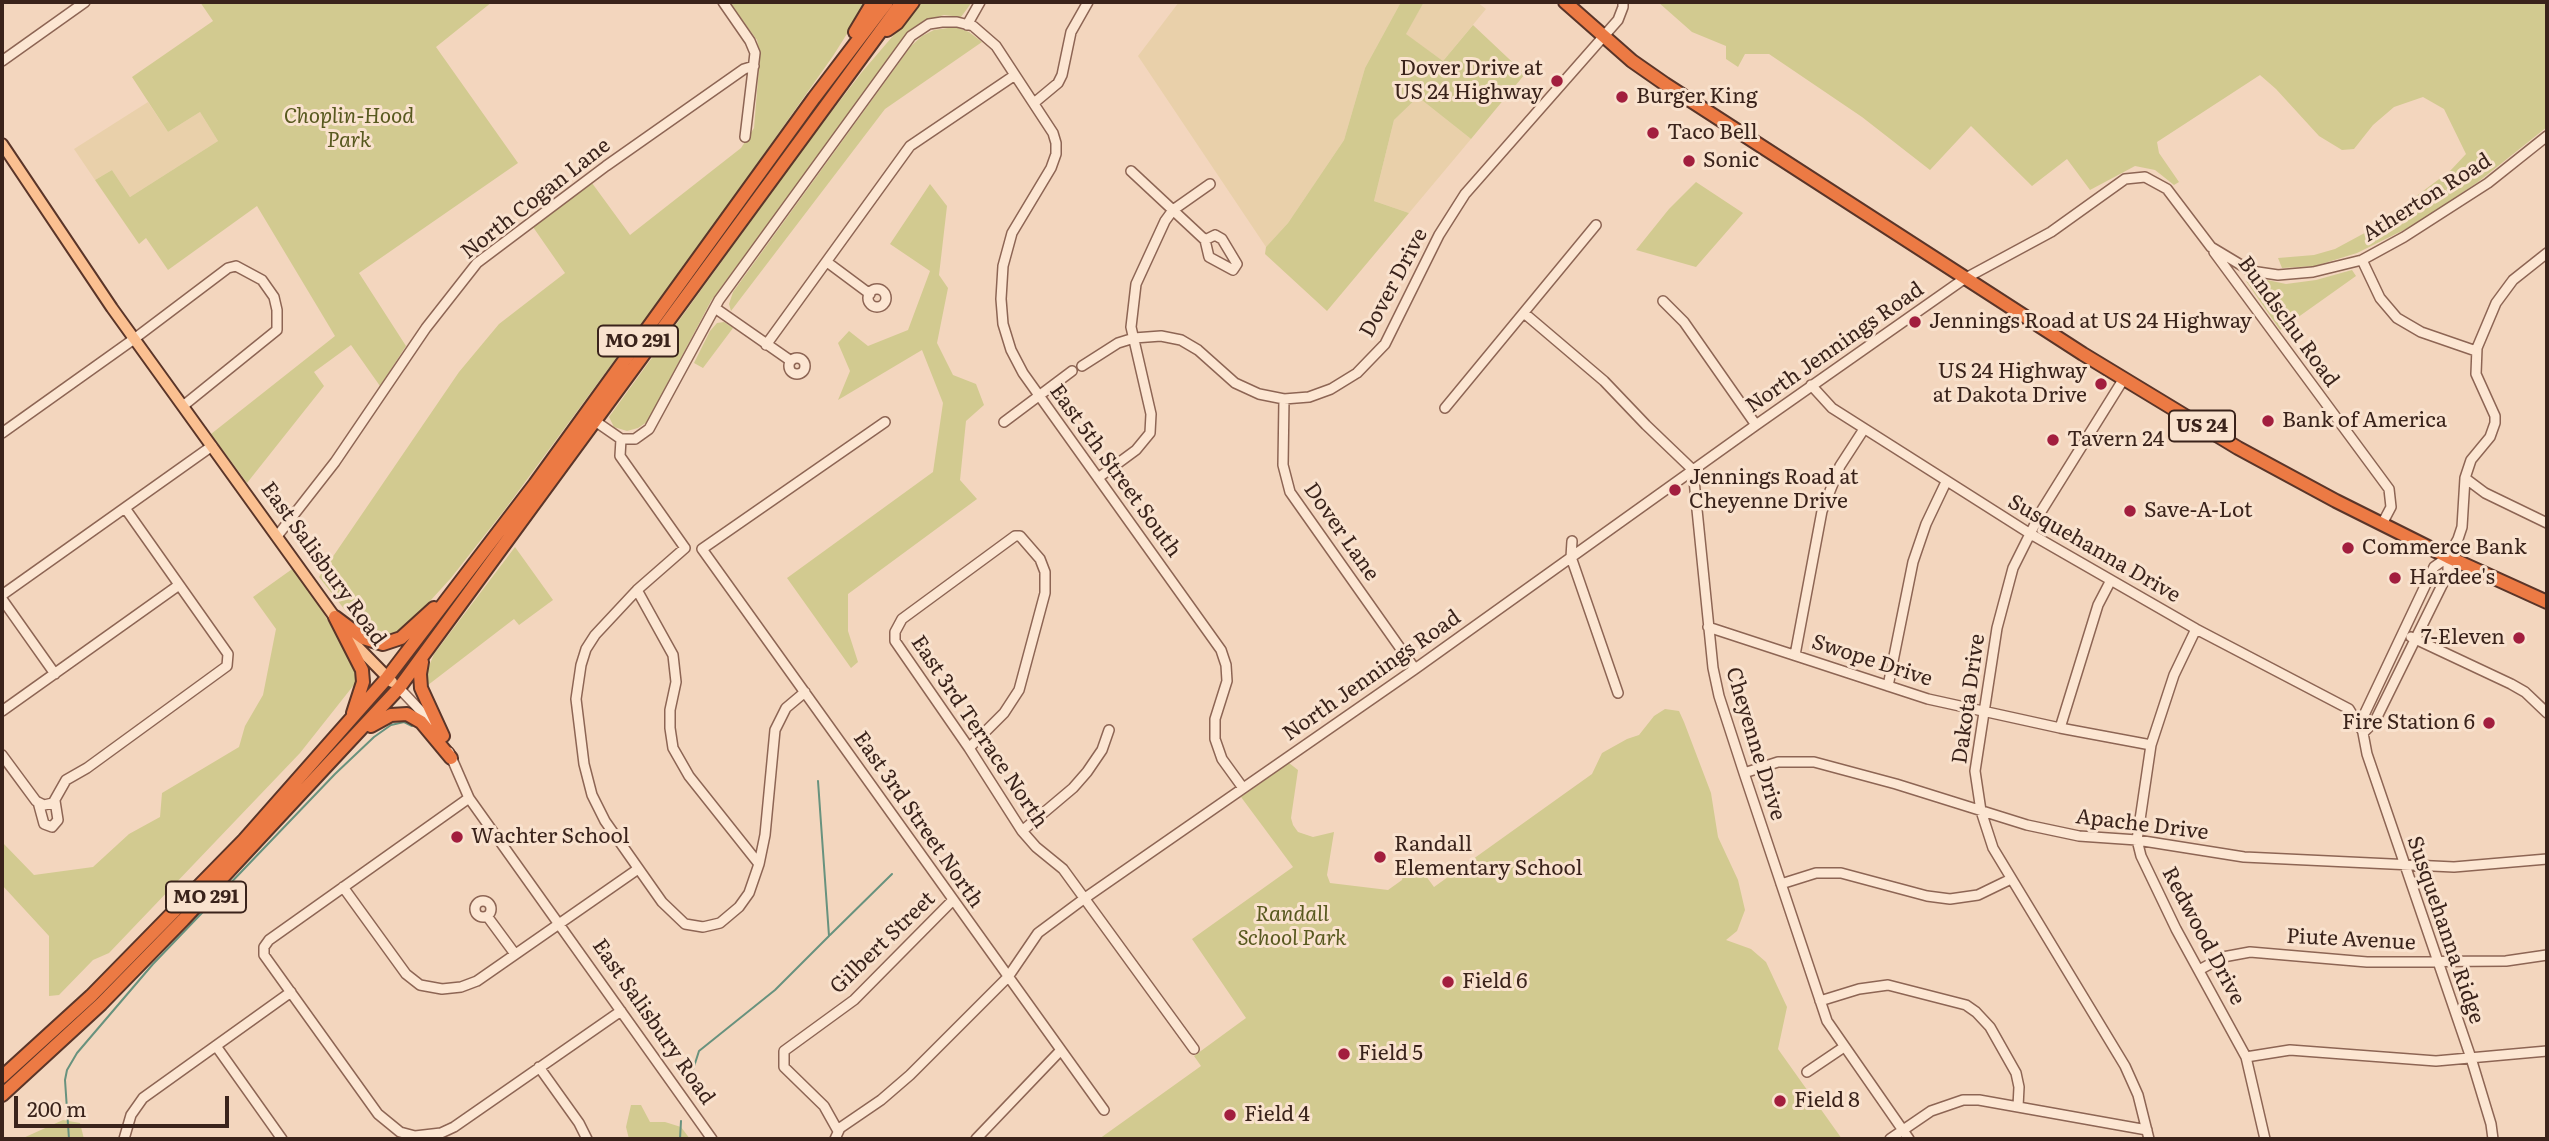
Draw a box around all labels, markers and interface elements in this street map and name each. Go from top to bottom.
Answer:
place label: Dover Drive at US 24 Highway [1394,56,1543,106]
marker: Dover Drive at US 24 Highway [1549,73,1565,89]
place label: Burger King [1636,84,1758,110]
marker: Burger King [1614,89,1630,105]
park label: Choplin-Hood Park [284,104,414,154]
place label: Taco Bell [1667,120,1758,146]
marker: Taco Bell [1645,125,1661,141]
street label: North Cogan Lane [457,133,615,265]
place label: Sonic [1703,148,1759,174]
street label: Atherton Road [2358,148,2496,248]
marker: Sonic [1681,153,1697,169]
street label: Dover Drive [1355,224,1433,342]
street label: Bundschu Road [2232,252,2344,392]
street label: North Jennings Road [1741,277,1929,419]
place label: Jennings Road at US 24 Highway [1929,309,2252,335]
marker: Jennings Road at US 24 Highway [1907,314,1923,330]
road number: MO 291 [598,326,678,356]
place label: US 24 Highway at Dakota Drive [1933,359,2087,409]
marker: US 24 Highway at Dakota Drive [2093,376,2109,392]
street label: East 5th Street South [1044,380,1186,562]
place label: Bank of America [2282,408,2447,434]
road number: US 24 [2169,410,2235,442]
marker: Bank of America [2260,413,2276,429]
place label: Tavern 24 [2067,427,2164,453]
marker: Tavern 24 [2045,432,2061,448]
place label: Jennings Road at Cheyenne Drive [1689,465,1858,515]
street label: East Salisbury Road [255,477,391,651]
street label: Dover Lane [1298,478,1384,586]
marker: Jennings Road at Cheyenne Drive [1667,482,1683,498]
street label: Susquehanna Drive [2003,489,2185,609]
place label: Save-A-Lot [2144,498,2253,524]
marker: Save-A-Lot [2122,503,2138,519]
place label: Commerce Bank [2362,535,2527,561]
marker: Commerce Bank [2340,540,2356,556]
place label: Hardee's [2409,565,2495,591]
marker: Hardee's [2387,570,2403,586]
street label: North Jennings Road [1278,605,1466,747]
place label: 7-Eleven [2421,625,2505,651]
street label: Swope Drive [1808,630,1936,692]
marker: 7-Eleven [2511,630,2527,646]
street label: East 3rd Terrace North [905,631,1053,833]
street label: Dakota Drive [1947,632,1991,766]
street label: Cheyenne Drive [1720,664,1790,824]
place label: Fire Station 6 [2342,710,2475,736]
marker: Fire Station 6 [2481,715,2497,731]
street label: East 3rd Street North [848,727,988,913]
street label: Apache Drive [2074,804,2210,846]
place label: Wachter School [471,824,630,850]
marker: Wachter School [449,829,465,845]
place label: Randall Elementary School [1394,832,1583,882]
street label: Susquehanna Ridge [2401,833,2489,1027]
marker: Randall Elementary School [1372,849,1388,865]
street label: Redwood Drive [2156,863,2250,1009]
road number: MO 291 [166,882,246,912]
street label: Gilbert Street [825,887,941,999]
park label: Randall School Park [1237,902,1347,952]
street label: Piute Avenue [2286,924,2416,956]
street label: East Salisbury Road [586,934,720,1110]
place label: Field 6 [1462,969,1528,995]
marker: Field 6 [1440,974,1456,990]
place label: Field 5 [1358,1041,1423,1067]
marker: Field 5 [1336,1046,1352,1062]
scale bar [18,1082,233,1126]
place label: Field 8 [1794,1088,1860,1114]
text: 200 m [27,1092,87,1123]
marker: Field 8 [1772,1093,1788,1109]
place label: Field 4 [1244,1102,1310,1128]
marker: Field 4 [1222,1107,1238,1123]

